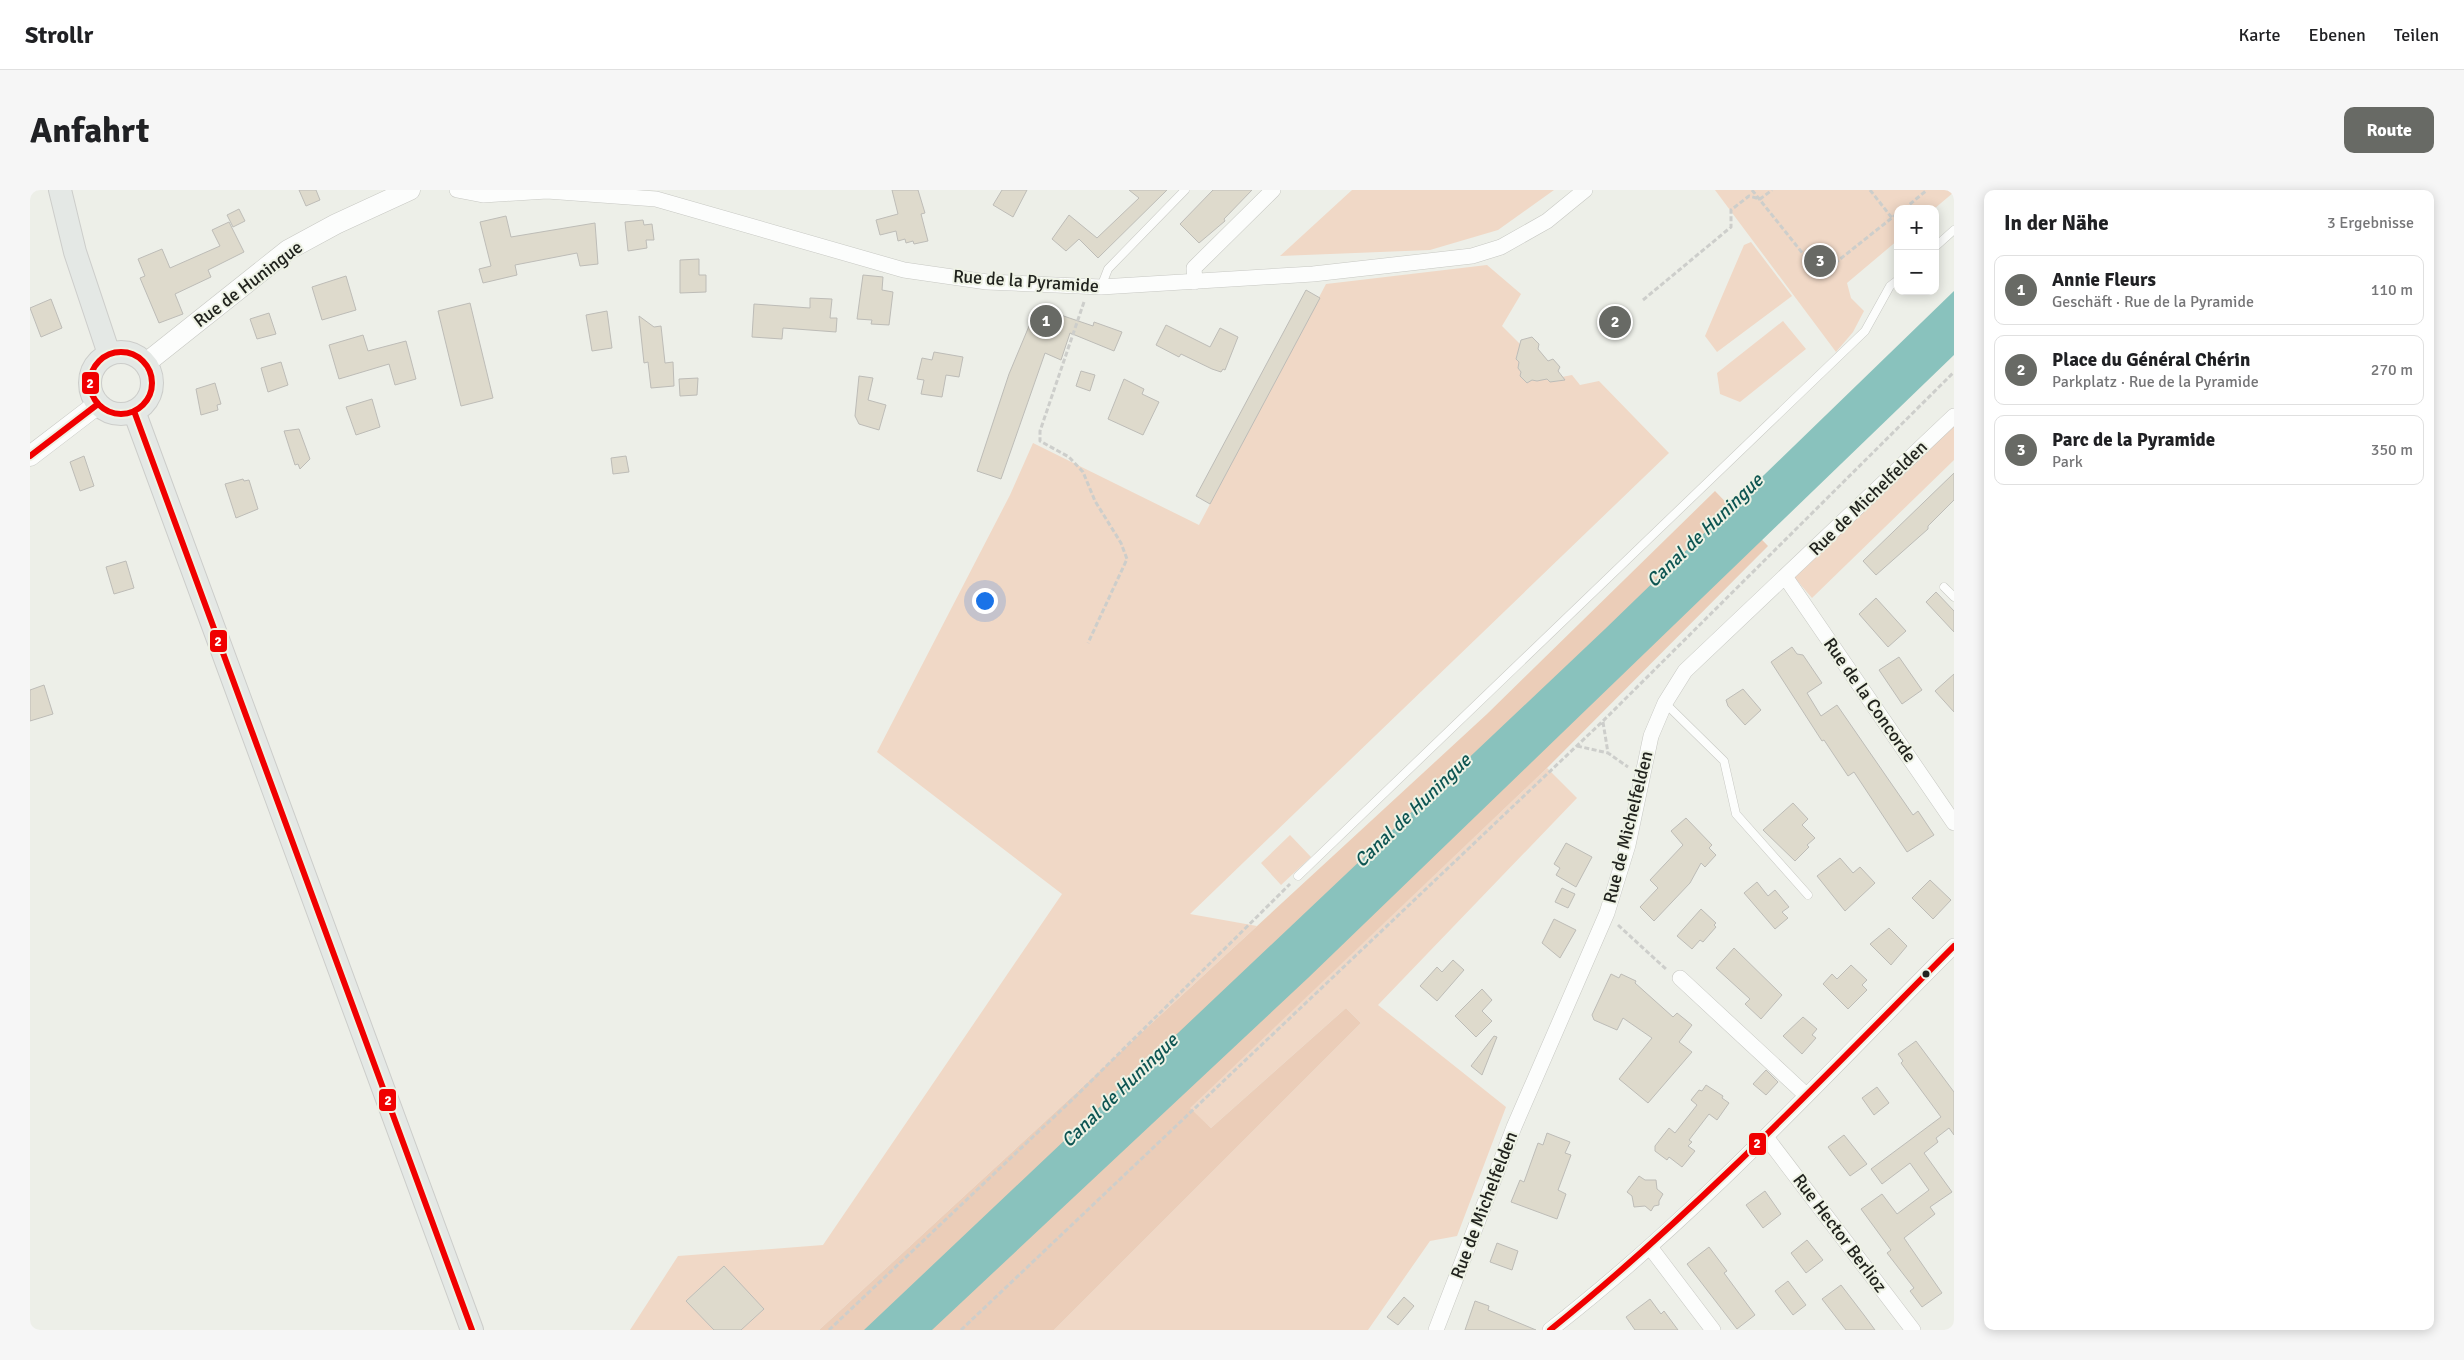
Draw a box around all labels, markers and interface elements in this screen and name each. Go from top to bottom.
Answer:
text: Strollr [25,20,93,50]
text: Karte [2238,24,2280,46]
text: Ebenen [2308,24,2366,46]
text: Teilen [2394,24,2439,46]
button: Route [2344,107,2434,153]
text: Anfahrt [30,109,149,152]
map controls [1894,205,1939,295]
button: + [1894,205,1939,250]
text: In der Nähe [2004,210,2109,236]
text: 3 Ergebnisse [2327,213,2414,233]
street label: Rue de Huningue [189,236,307,332]
pin: 3 [1804,242,1836,280]
button: − [1894,250,1939,295]
street label: Rue de la Pyramide [952,265,1100,297]
text: Annie Fleurs [2052,268,2156,292]
text: 1 [2017,280,2025,300]
text: 110 m [2371,280,2413,300]
text: Geschäft · Rue de la Pyramide [2052,292,2254,312]
pin: 1 [1030,302,1062,340]
pin: 2 [1599,303,1631,341]
text: Place du Général Chérin [2052,348,2250,372]
text: 2 [2017,360,2025,380]
text: 270 m [2371,360,2413,380]
line badge: 2 [81,371,100,395]
text: Parkplatz · Rue de la Pyramide [2052,372,2259,392]
text: 2 [86,375,94,392]
text: Parc de la Pyramide [2052,428,2215,452]
street label: Rue de Michelfelden [1804,436,1932,560]
text: 3 [2017,440,2025,460]
text: 350 m [2371,440,2413,460]
text: Park [2052,452,2083,472]
water label: Canal de Huningue [1641,468,1769,593]
your location [972,588,998,614]
line badge: 2 [209,629,228,653]
text: 2 [214,633,222,650]
street label: Rue de la Concorde [1819,634,1921,766]
water label: Canal de Huningue [1349,748,1477,873]
street label: Rue de Michelfelden [1598,749,1658,905]
unlabelled marker [1921,969,1931,979]
water label: Canal de Huningue [1056,1028,1184,1153]
line badge: 2 [378,1088,397,1112]
text: 2 [384,1092,392,1109]
street label: Rue de Michelfelden [1446,1128,1522,1282]
line badge: 2 [1748,1132,1767,1156]
text: 2 [1753,1135,1761,1152]
street label: Rue Hector Berlioz [1788,1169,1892,1297]

